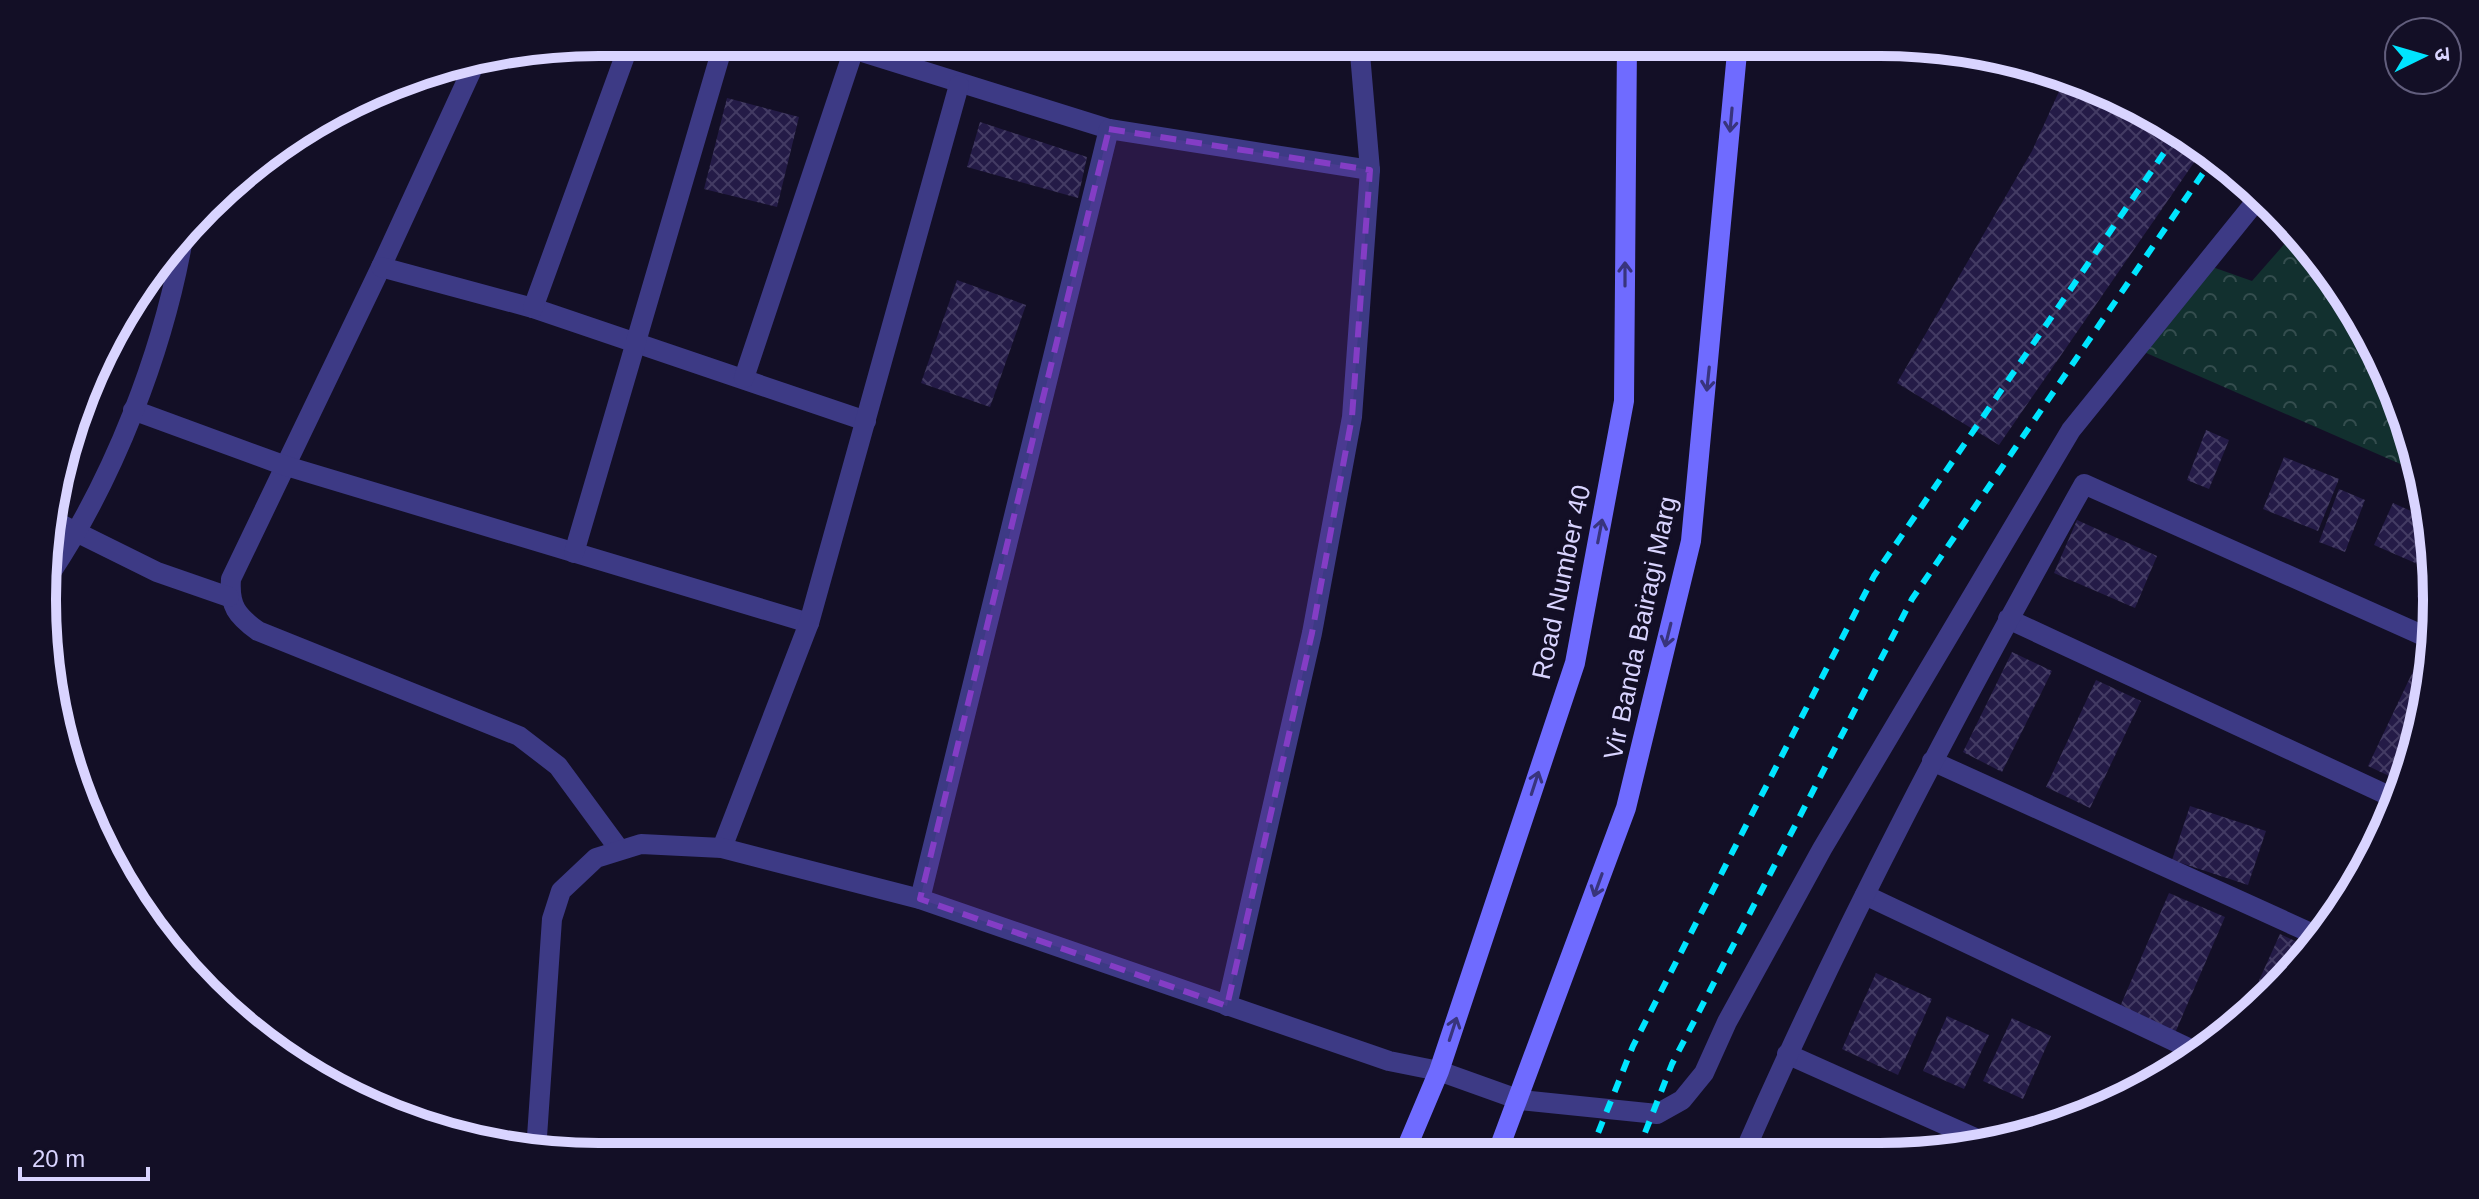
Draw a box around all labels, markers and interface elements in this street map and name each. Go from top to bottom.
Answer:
north arrow [2383,16,2463,96]
text: उ [2429,47,2456,63]
one-way arrow [1723,106,1738,133]
one-way arrow [1617,261,1633,288]
one-way arrow [1700,365,1715,392]
street label: Road Number 40 [1526,482,1596,682]
street label: Vir Banda Bairagi Marg [1597,494,1683,762]
one-way arrow [1593,519,1608,545]
one-way arrow [1660,622,1675,647]
one-way arrow [1528,770,1543,796]
one-way arrow [1590,872,1604,897]
one-way arrow [1446,1017,1461,1043]
scale bar [20,1131,148,1181]
text: 20 m [32,1145,85,1172]

